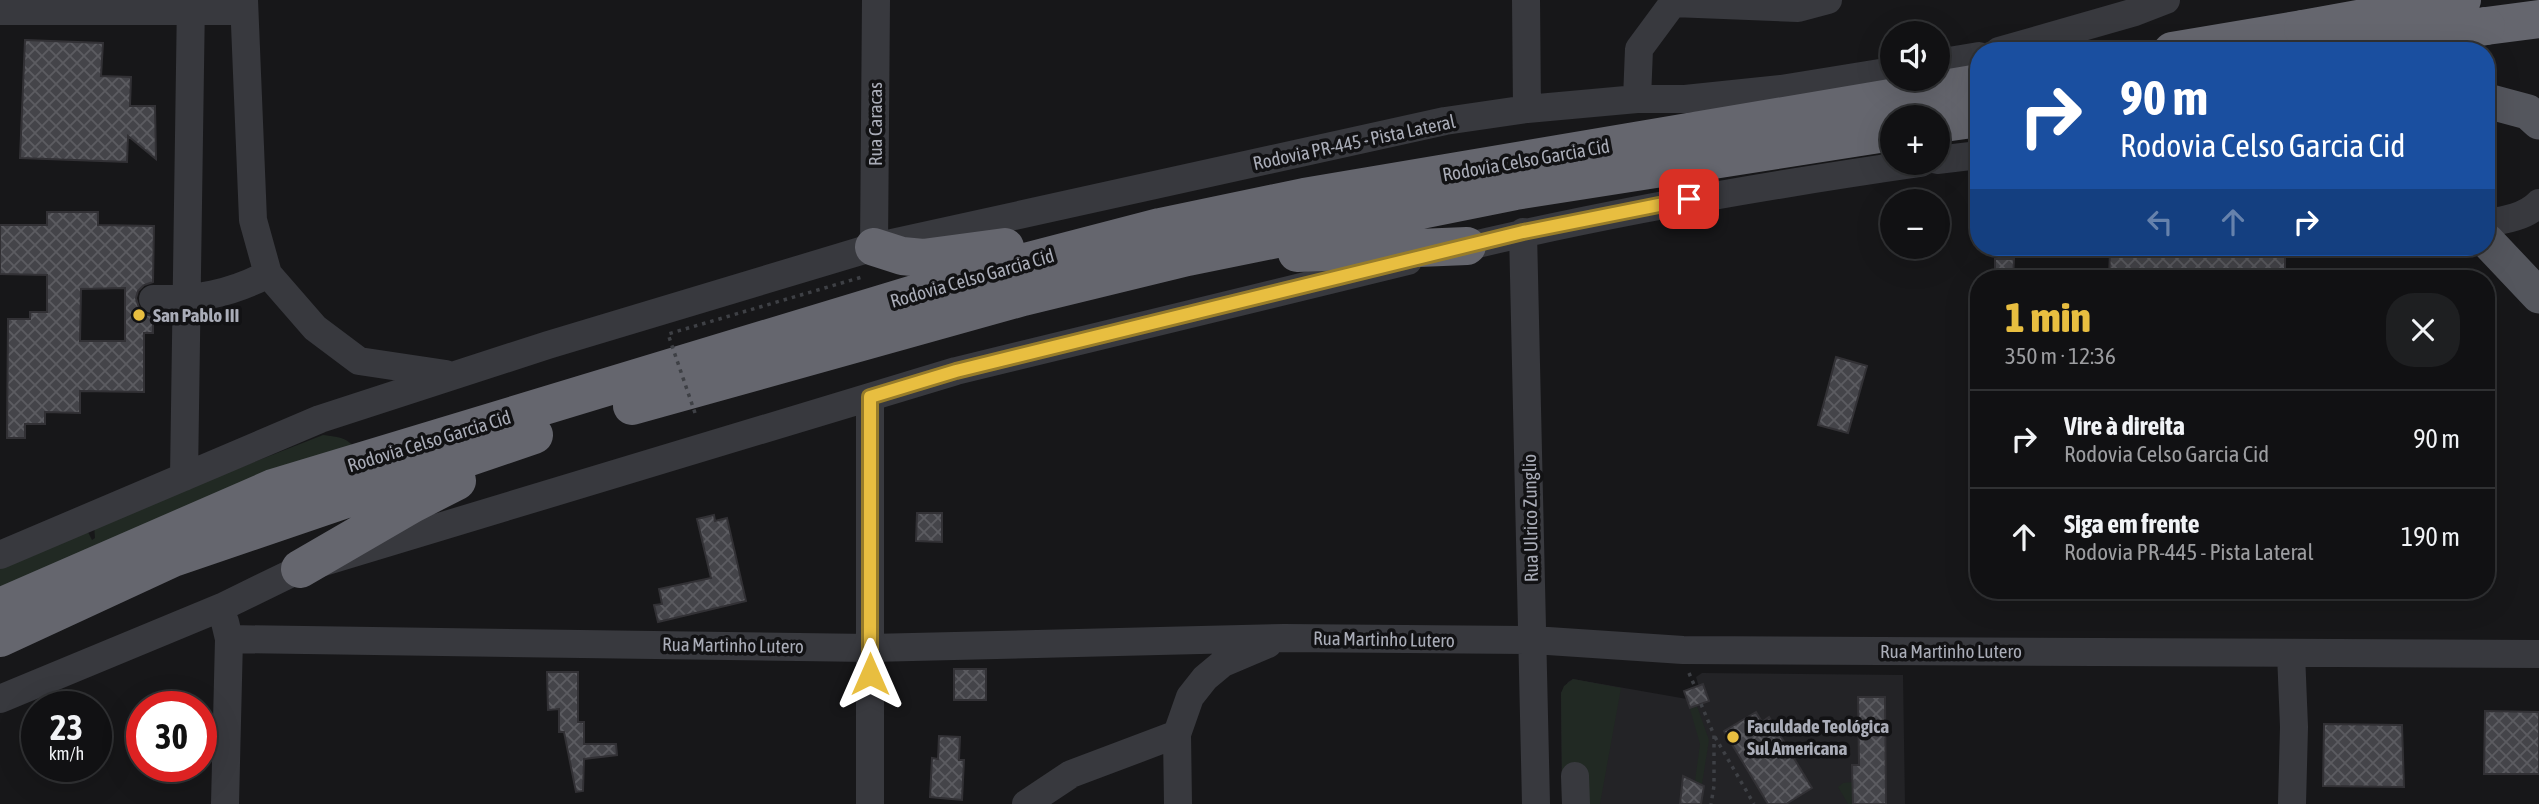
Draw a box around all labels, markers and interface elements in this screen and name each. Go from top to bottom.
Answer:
map controls [1880,21,1950,259]
button: sound [1880,21,1950,91]
text: 90 m [2120,69,2208,125]
icon: right [2005,70,2096,161]
street label: Rua Caracas [864,82,886,166]
button: + [1880,105,1950,175]
street label: Rodovia PR-445 - Pista Lateral [1251,110,1457,174]
text: Rodovia Celso Garcia Cid [2120,127,2406,164]
street label: Rodovia Celso Garcia Cid [1441,134,1611,186]
pin [1659,169,1719,229]
icon: arrive [1670,180,1708,218]
button: − [1880,189,1950,259]
icon: left [2141,203,2179,241]
icon: ahead [2214,203,2252,241]
icon: right [2287,203,2325,241]
street label: Rodovia Celso Garcia Cid [887,244,1057,312]
text: 1 min [2005,293,2091,341]
button: close [2386,293,2460,367]
place label: San Pablo III [153,304,239,326]
marker: San Pablo III [131,307,147,323]
text: 350 m · 12:36 [2005,343,2116,369]
street label: Rodovia Celso Garcia Cid [345,406,513,476]
text: Vire à direita [2064,411,2185,441]
icon: right [2005,420,2043,458]
text: 90 m [2413,424,2460,454]
text: Rodovia Celso Garcia Cid [2064,441,2269,467]
street label: Rua Ulrico Zunglio [1518,454,1542,582]
text: Siga em frente [2064,509,2200,539]
icon: ahead [2005,518,2043,556]
text: 190 m [2401,522,2460,552]
text: Rodovia PR-445 - Pista Lateral [2064,539,2314,565]
street label: Rua Martinho Lutero [1313,627,1455,651]
street label: Rua Martinho Lutero [662,633,804,657]
position arrow [833,637,907,711]
street label: Rua Martinho Lutero [1880,640,2022,662]
speed limit sign: 30 [126,691,217,782]
text: 23 [50,707,83,747]
place label: Faculdade Teológica Sul Americana [1747,715,1889,759]
marker: Faculdade Teológica Sul Americana [1725,729,1741,745]
text: km/h [49,743,84,764]

